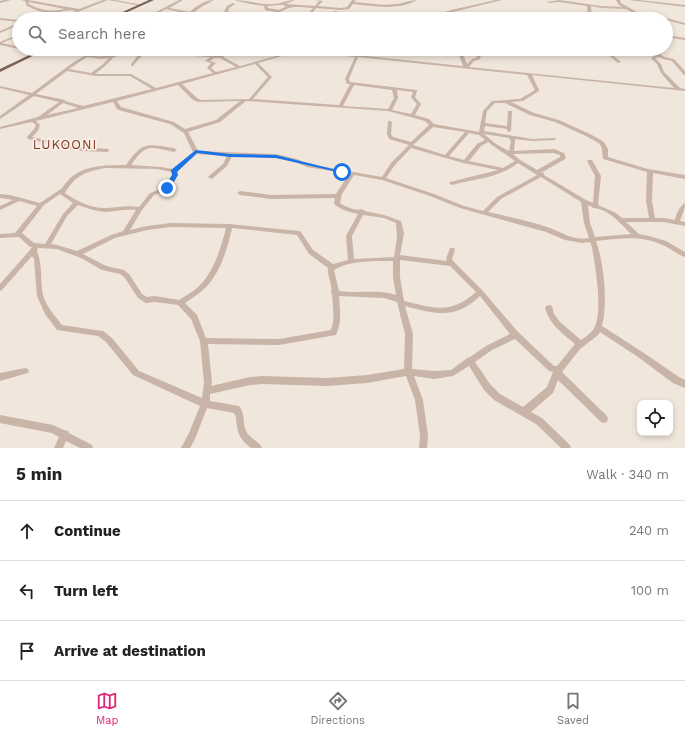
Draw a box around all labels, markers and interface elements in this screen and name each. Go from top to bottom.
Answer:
search box [12,12,673,56]
icon: search [26,23,48,45]
text: Search here [58,25,146,43]
district label: LUKOONI [33,137,97,152]
route start [333,163,351,181]
route end [158,179,176,197]
map controls [637,400,673,436]
button: locate [637,400,673,436]
text: 5 min [16,464,62,484]
text: Walk · 340 m [586,467,669,482]
icon: ahead [16,520,38,542]
text: Continue [54,522,121,540]
text: 240 m [629,523,669,538]
icon: left [16,580,38,602]
text: Turn left [54,582,118,600]
text: 100 m [631,583,669,598]
icon: arrive [16,640,38,662]
text: Arrive at destination [54,642,206,660]
tab: Map [96,690,118,727]
tab: Directions [311,690,365,727]
tab: Saved [557,690,589,727]

